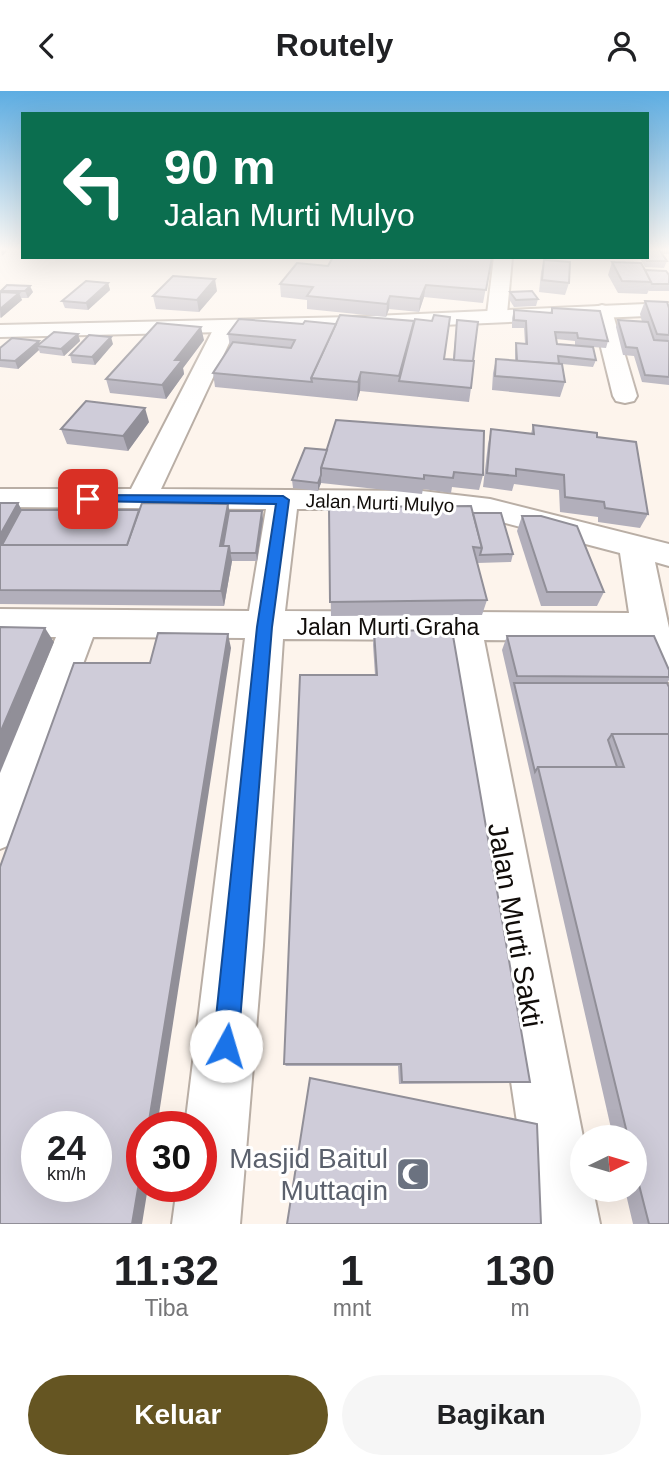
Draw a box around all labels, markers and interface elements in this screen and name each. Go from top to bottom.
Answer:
icon: back [28,27,66,65]
text: Routely [276,27,393,63]
icon: person [603,27,641,65]
icon: left [49,140,140,231]
text: 90 m [164,140,276,194]
text: Jalan Murti Mulyo [164,197,415,233]
pin [58,469,118,529]
icon: arrive [69,480,107,518]
street label: Jalan Murti Mulyo [305,490,455,516]
street label: Jalan Murti Graha [297,614,480,640]
street label: Jalan Murti Sakti [482,820,548,1030]
position arrow [189,1009,263,1083]
speed limit sign: 30 [126,1111,217,1202]
north arrow [570,1125,648,1202]
map controls [570,1125,647,1202]
text: 24 [47,1128,86,1167]
place label: Masjid Baitul Muttaqin [229,1143,388,1206]
mosque icon: Masjid Baitul Muttaqin [394,1155,432,1193]
text: km/h [47,1164,86,1184]
text: 11:32 [114,1247,219,1294]
text: 1 [340,1247,364,1294]
text: 130 [485,1247,555,1294]
text: Tiba [144,1295,188,1321]
text: mnt [333,1295,371,1321]
text: m [510,1295,530,1321]
button: Keluar [28,1375,328,1455]
button: Bagikan [342,1375,641,1455]

